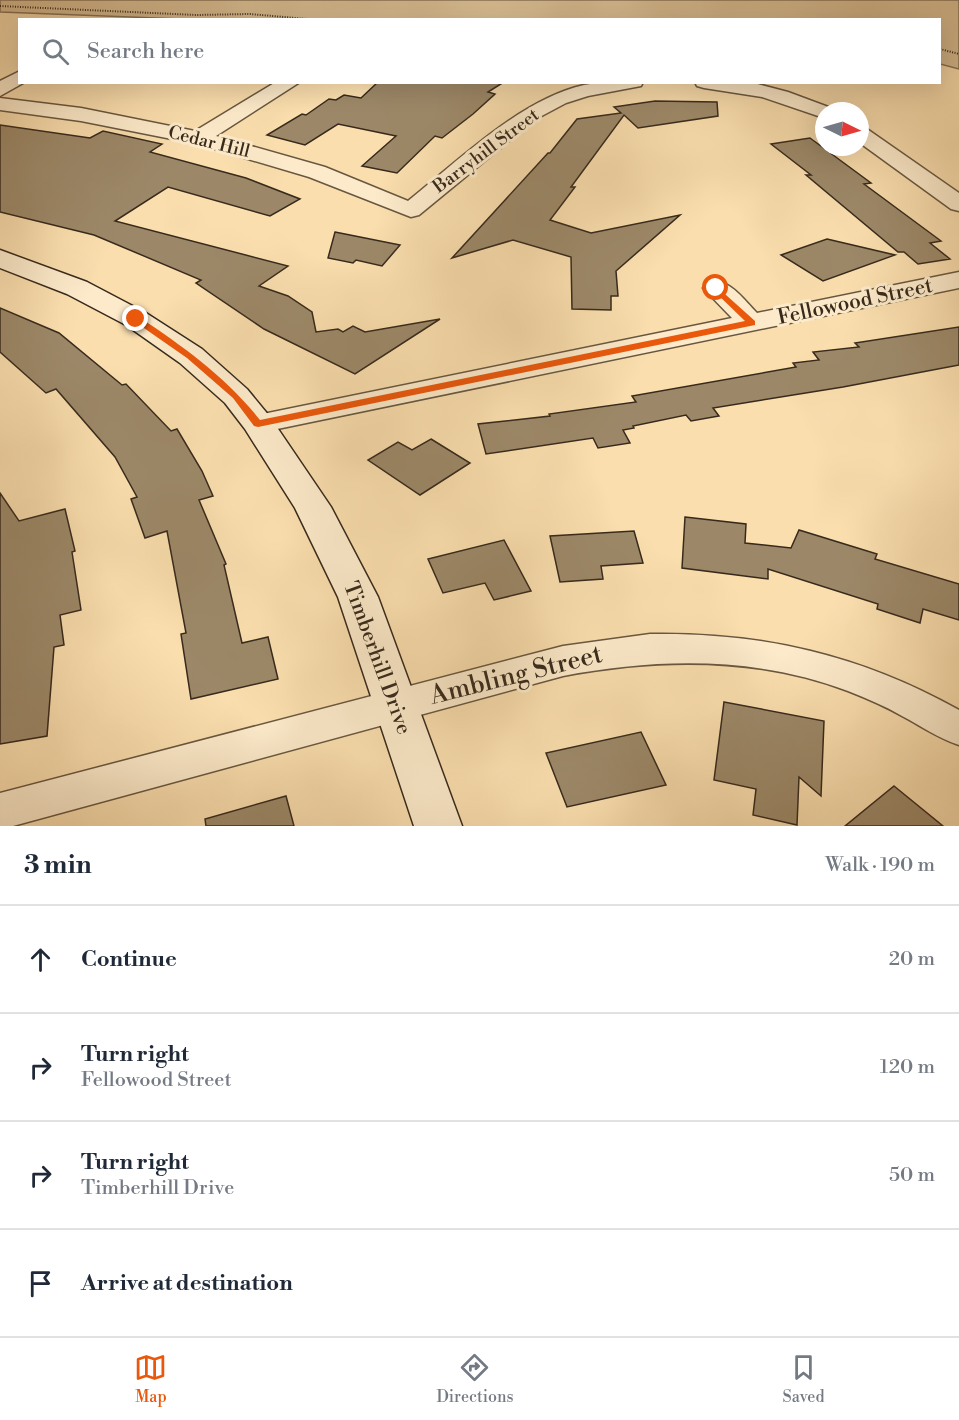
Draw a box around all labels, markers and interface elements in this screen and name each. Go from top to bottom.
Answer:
search box [18,18,941,84]
icon: search [39,35,72,68]
text: Search here [87,38,204,65]
north arrow [815,102,869,156]
street label: Barryhill Street [428,103,544,199]
street label: Cedar Hill [166,121,253,163]
street label: Fellowood Street [775,273,936,331]
route start [702,274,728,300]
route end [122,305,148,331]
street label: Timberhill Drive [337,578,417,738]
street label: Ambling Street [425,638,606,712]
text: 3 min [24,849,92,881]
text: Walk · 190 m [825,853,935,878]
icon: ahead [24,943,57,976]
text: Continue [81,946,177,973]
text: 20 m [889,947,935,972]
text: Turn right [81,1041,189,1068]
icon: right [24,1051,57,1084]
text: 120 m [880,1055,935,1080]
text: Fellowood Street [81,1068,232,1093]
text: Turn right [81,1149,189,1176]
icon: right [24,1159,57,1192]
text: 50 m [889,1163,935,1188]
text: Timberhill Drive [81,1176,234,1201]
icon: arrive [24,1267,57,1300]
text: Arrive at destination [81,1270,293,1297]
tab: Map [134,1351,167,1407]
tab: Directions [436,1351,514,1407]
tab: Saved [782,1351,825,1407]

